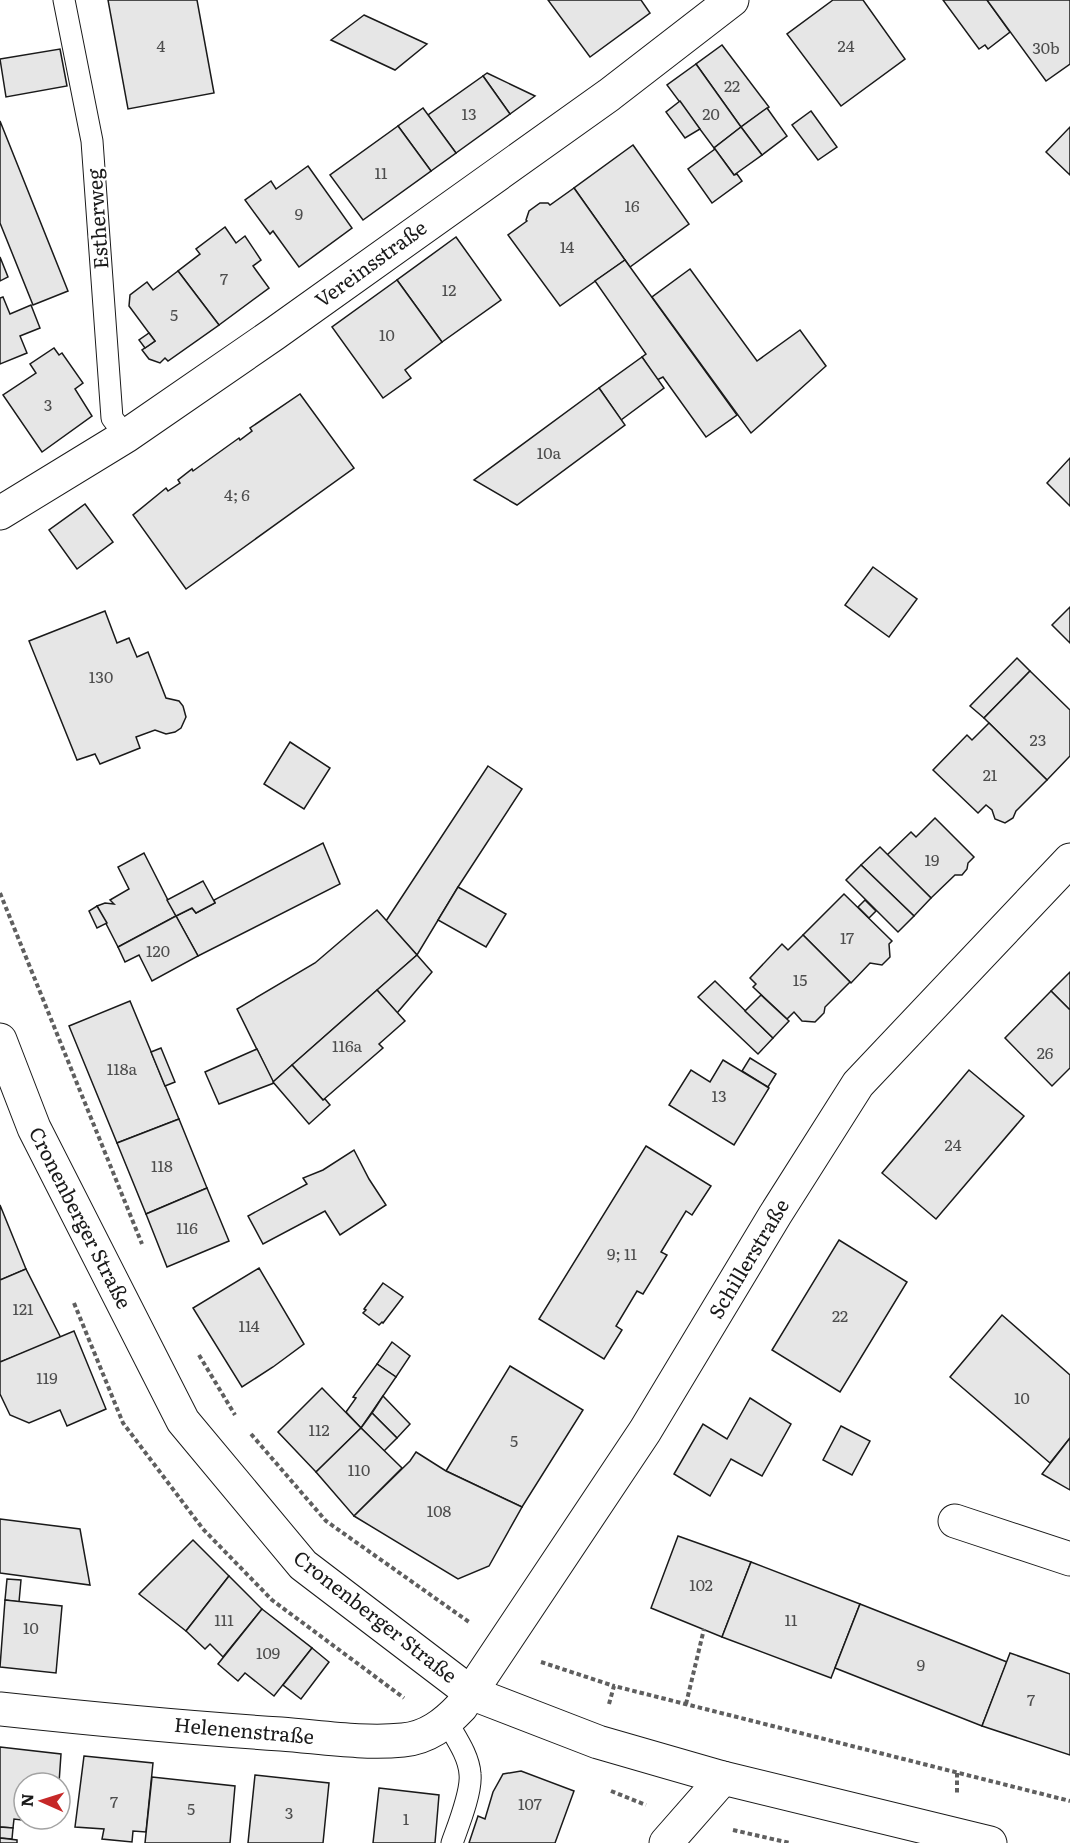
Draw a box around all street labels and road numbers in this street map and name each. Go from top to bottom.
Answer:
street label: Estherweg [77,167,114,271]
street label: Vereinsstraße [308,211,432,313]
street label: Cronenberger Straße [23,1121,141,1313]
street label: Schillerstraße [700,1192,795,1324]
street label: Cronenberger Straße [288,1542,464,1689]
street label: Helenenstraße [173,1708,315,1750]

